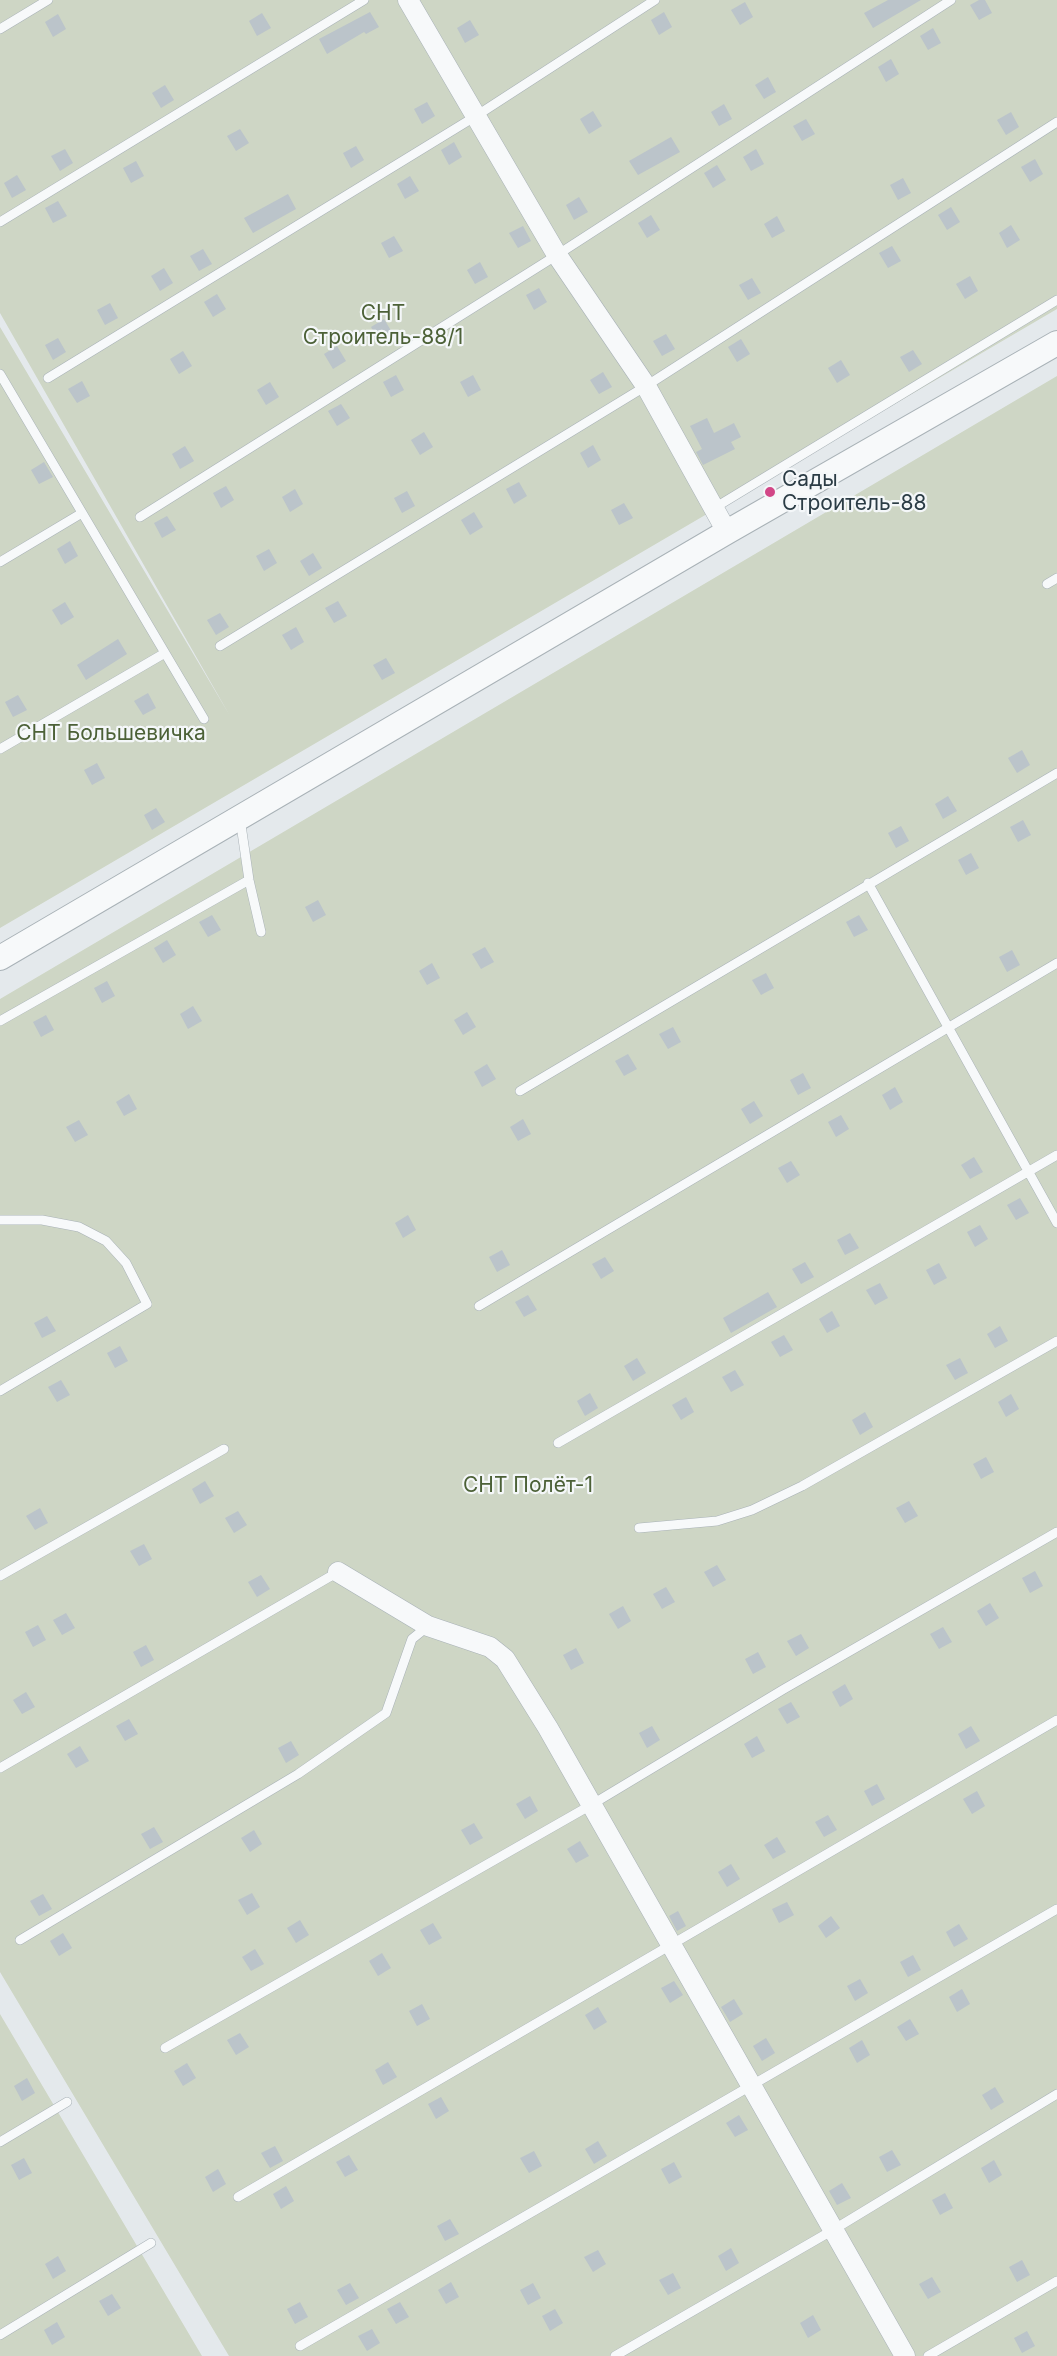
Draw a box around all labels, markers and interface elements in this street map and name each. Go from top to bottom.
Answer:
park label: СНТ Строитель-88/1 [303,301,463,351]
place label: Сады Строитель-88 [782,467,926,517]
marker: Сады Строитель-88 [763,485,777,499]
park label: СНТ Большевичка [16,721,206,747]
park label: СНТ Полёт-1 [463,1473,593,1499]

